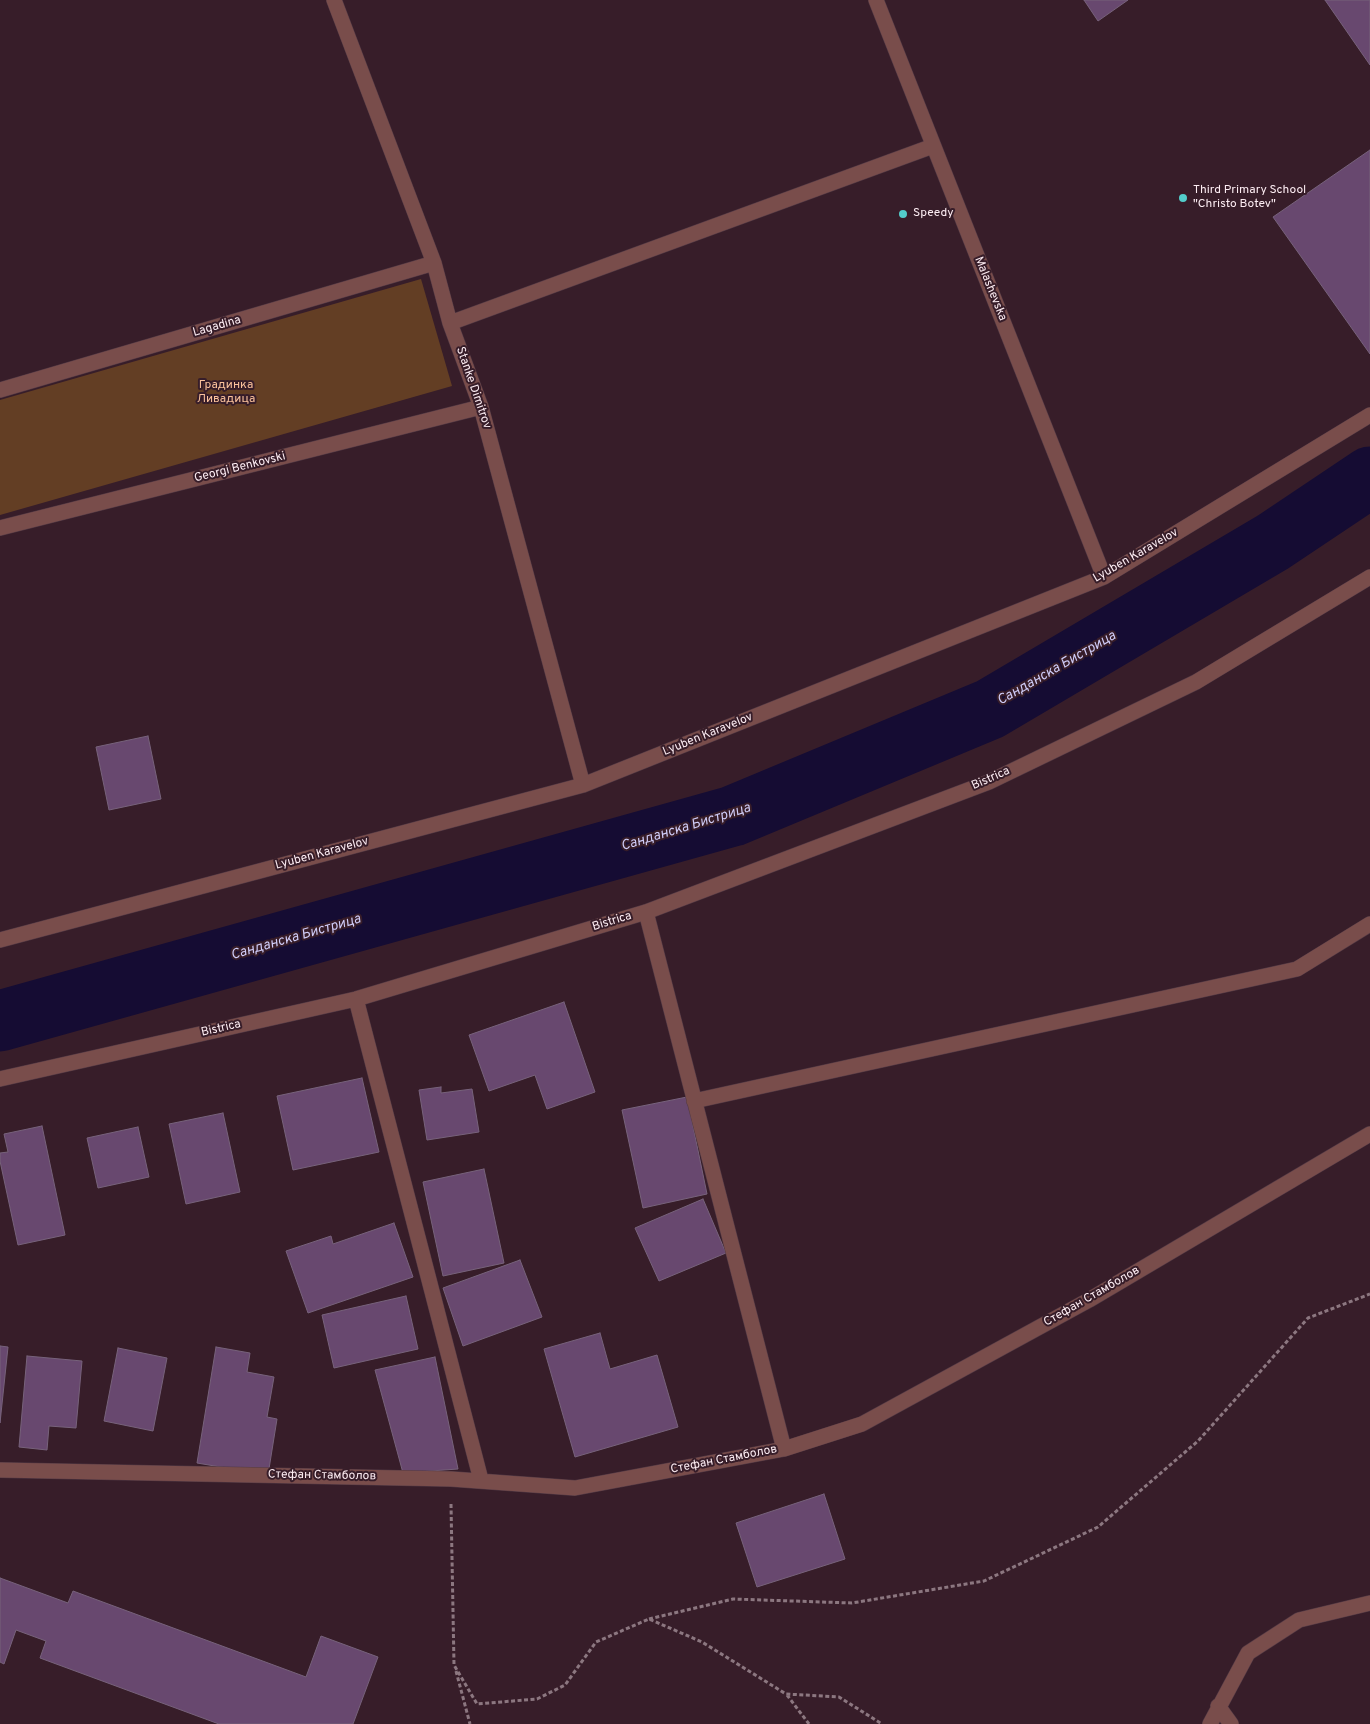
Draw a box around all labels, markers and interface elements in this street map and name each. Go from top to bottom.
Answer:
place label: Third Primary School "Christo Botev" [1193,184,1306,212]
marker: Third Primary School "Christo Botev" [1177,192,1189,204]
place label: Speedy [913,207,954,221]
marker: Speedy [897,208,909,220]
street label: Malashevska [971,255,1009,323]
street label: Lagadina [191,313,243,341]
street label: Stanke Dimitrov [452,345,494,431]
park label: Градинка Ливадица [197,379,255,407]
street label: Georgi Benkovski [193,450,287,486]
street label: Lyuben Karavelov [1091,526,1181,586]
water label: Санданска Бистрица [995,628,1119,710]
street label: Lyuben Karavelov [661,710,755,760]
street label: Bistrica [970,764,1012,794]
water label: Санданска Бистрица [619,800,753,856]
street label: Lyuben Karavelov [274,835,370,873]
street label: Bistrica [591,909,633,935]
water label: Санданска Бистрица [229,911,363,965]
street label: Bistrica [200,1017,242,1041]
street label: Стефан Стамболов [1042,1264,1142,1330]
street label: Стефан Стамболов [670,1443,778,1477]
street label: Стефан Стамболов [268,1468,376,1484]

